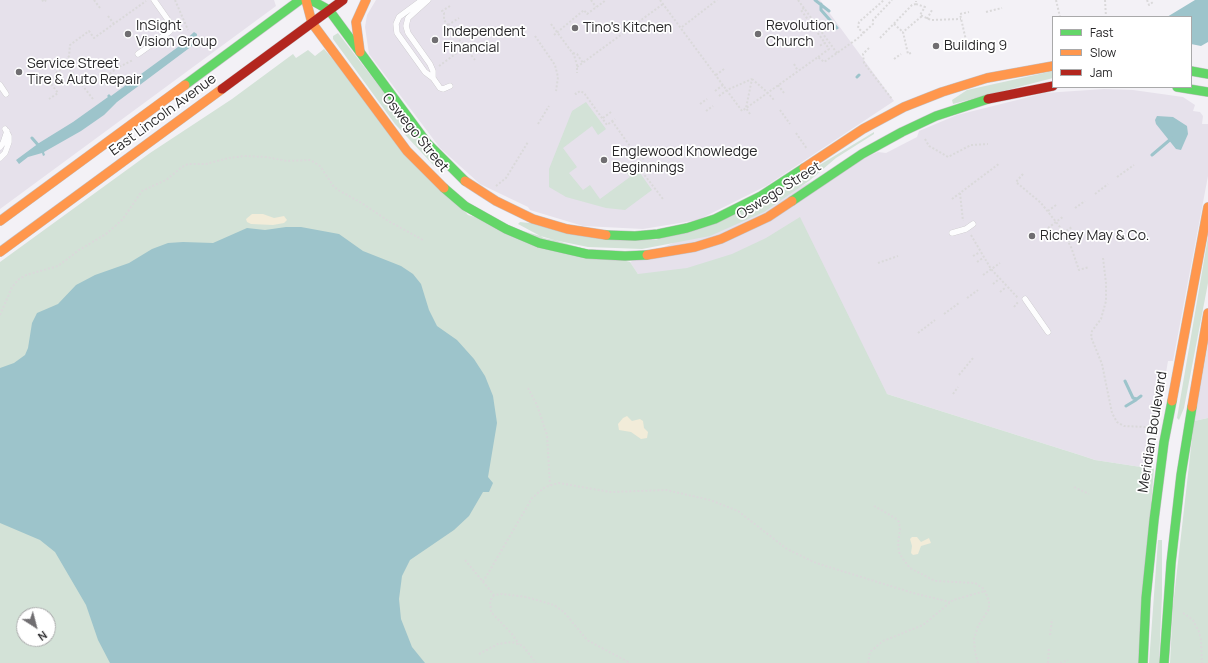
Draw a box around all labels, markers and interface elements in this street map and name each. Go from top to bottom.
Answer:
legend [1052,16,1192,88]
place label: InSight Vision Group [136,18,217,50]
place label: Revolution Church [766,18,835,50]
place label: Tino's Kitchen [583,20,672,36]
marker: Tino's Kitchen [570,23,580,33]
place label: Independent Financial [443,24,526,56]
text: Fast [1090,24,1114,41]
marker: InSight Vision Group [123,29,133,39]
marker: Revolution Church [753,29,763,39]
marker: Independent Financial [430,35,440,45]
place label: Building 9 [944,38,1007,54]
marker: Building 9 [931,41,941,51]
text: Slow [1090,44,1116,61]
place label: Service Street Tire & Auto Repair [27,56,141,88]
text: Jam [1090,64,1112,81]
marker: Service Street Tire & Auto Repair [14,67,24,77]
street label: East Lincoln Avenue [106,70,220,160]
street label: Oswego Street [378,90,452,176]
place label: Englewood Knowledge Beginnings [612,144,757,176]
marker: Englewood Knowledge Beginnings [599,155,609,165]
street label: Oswego Street [734,158,824,224]
place label: Richey May & Co. [1040,228,1149,244]
marker: Richey May & Co. [1027,231,1037,241]
street label: Meridian Boulevard [1135,370,1171,494]
north arrow [16,607,56,647]
text: N [35,628,50,645]

